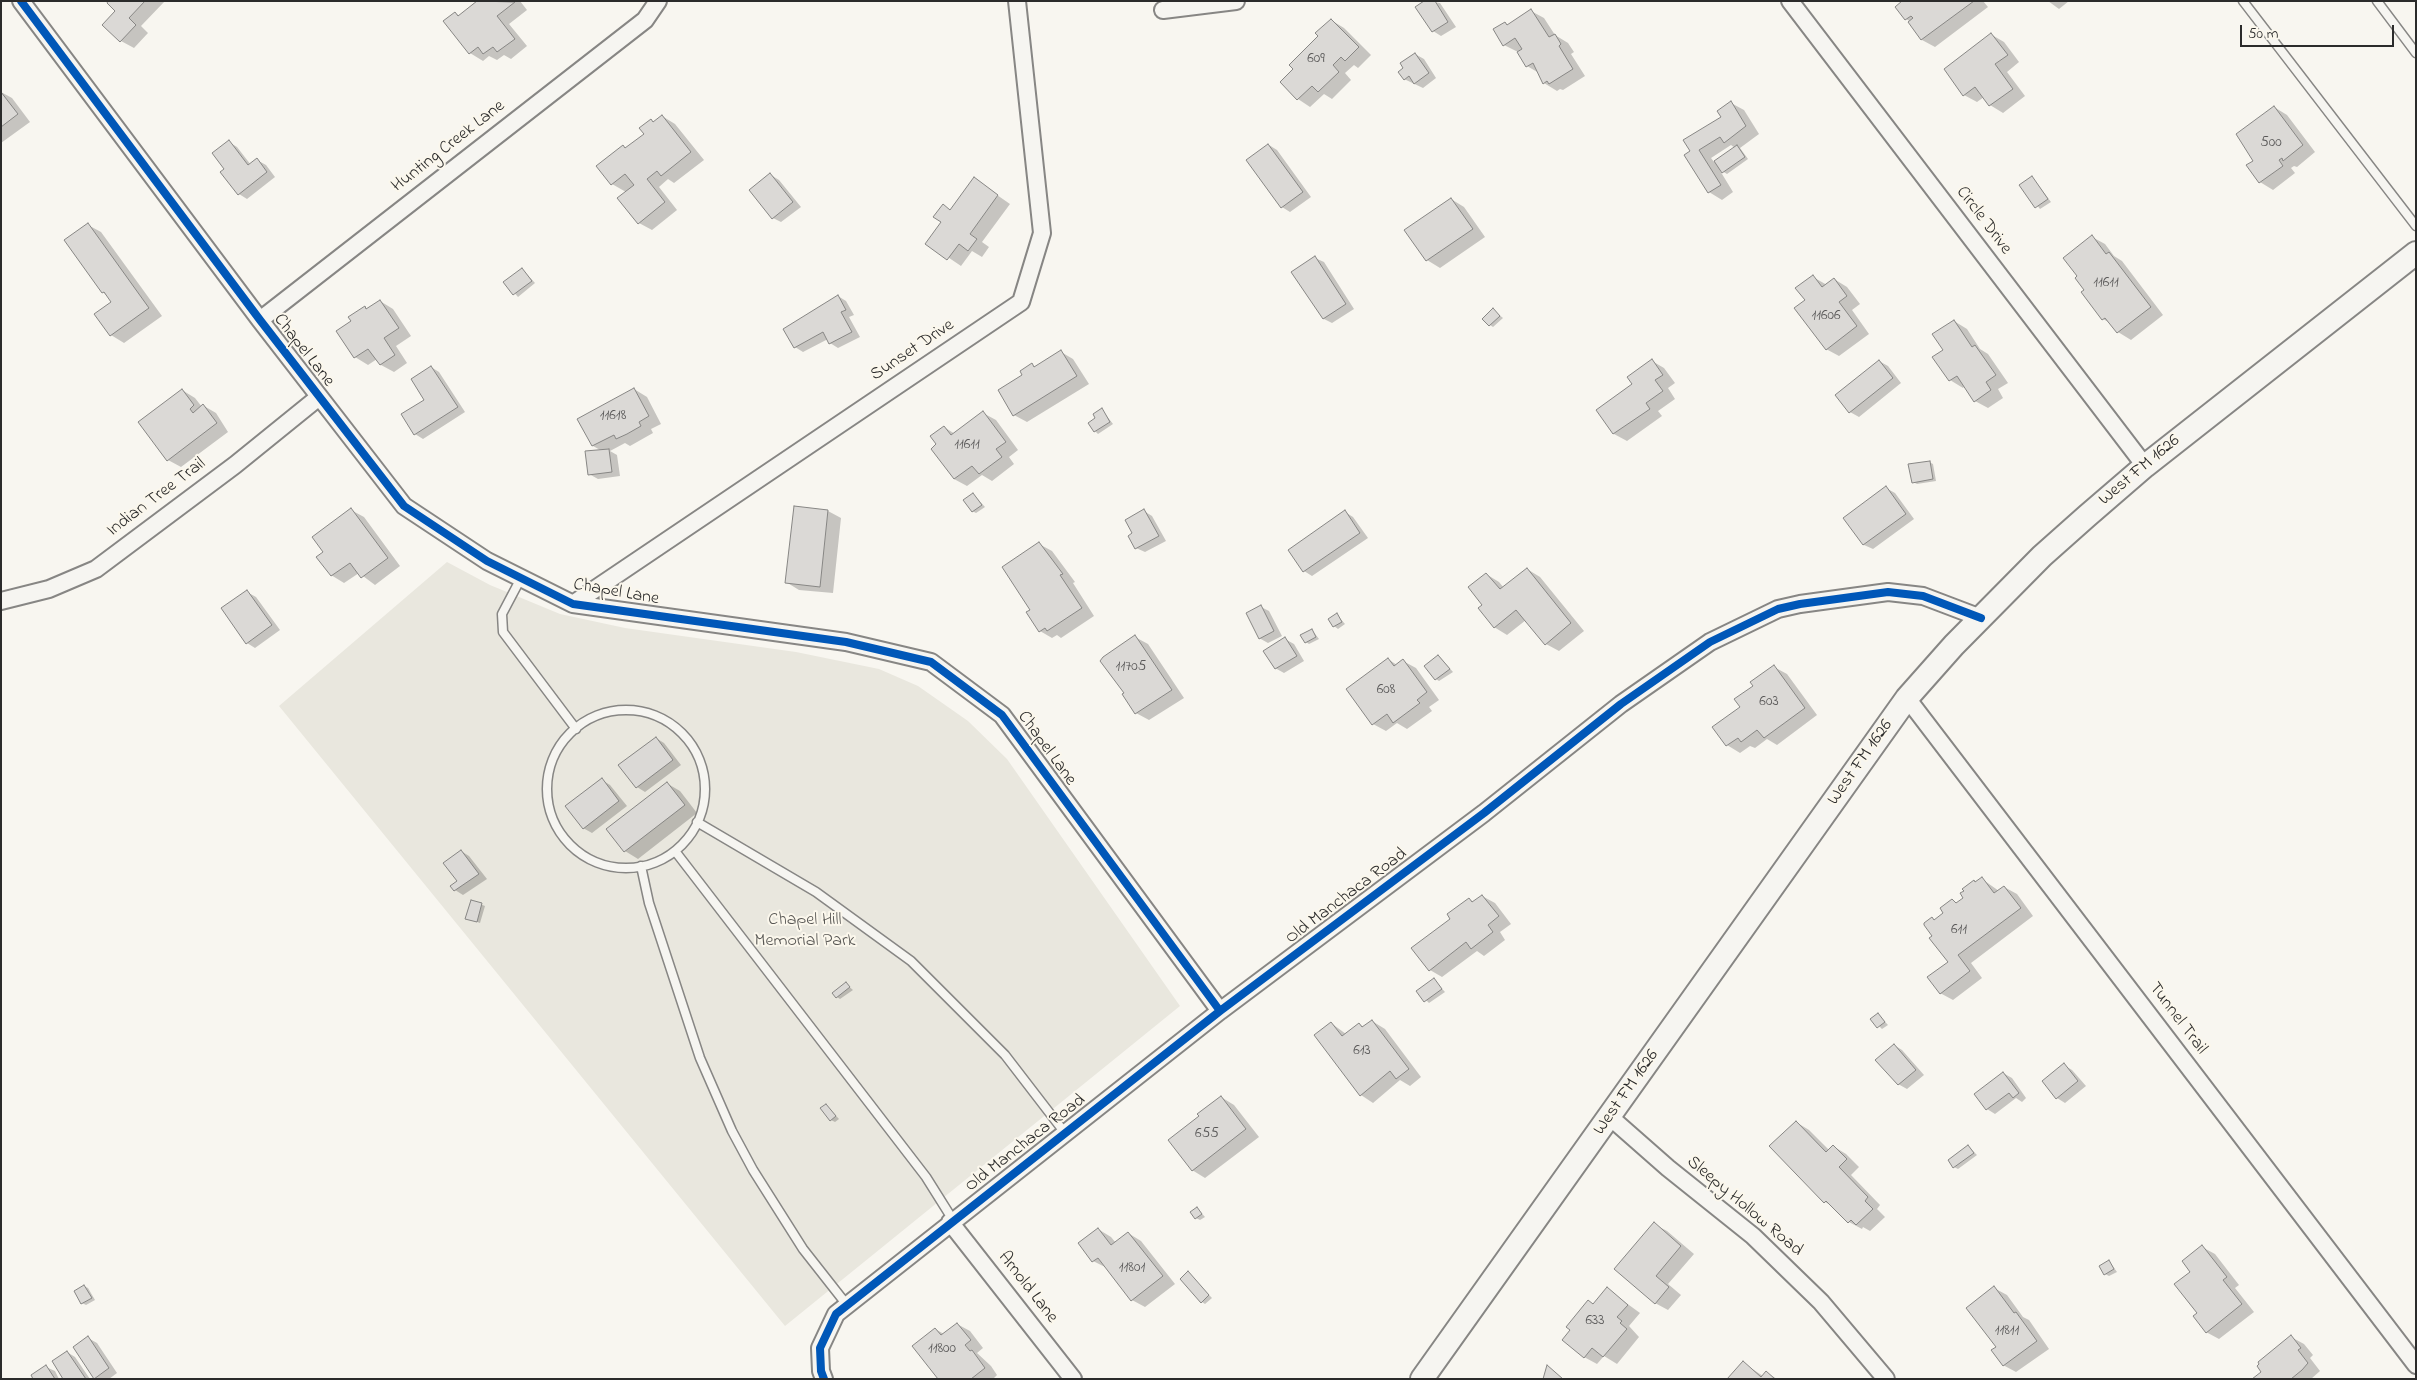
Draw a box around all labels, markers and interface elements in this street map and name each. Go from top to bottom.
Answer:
scale bar [2242,15,2396,47]
text: 50 m [2248,23,2278,45]
house number: 609 [1307,51,1325,69]
street label: Hunting Creek Lane [388,96,510,198]
house number: 500 [2260,135,2282,153]
street label: Circle Drive [1950,183,2016,259]
house number: 11611 [2093,275,2119,293]
house number: 11606 [1811,308,1841,326]
street label: Chapel Lane [268,310,338,392]
street label: Sunset Drive [867,315,959,387]
house number: 11618 [600,408,626,426]
street label: West FM 1626 [2095,431,2185,511]
house number: 11611 [954,437,980,455]
street label: Indian Tree Trail [103,454,211,542]
street label: Chapel Lane [571,575,661,611]
house number: 11705 [1116,659,1146,677]
house number: 608 [1377,682,1395,700]
house number: 603 [1759,694,1779,712]
street label: Chapel Lane [1012,708,1080,790]
street label: West FM 1626 [1824,716,1898,810]
street label: Old Manchaca Road [1282,844,1412,950]
park label: Chapel Hill Memorial Park [755,910,855,952]
house number: 611 [1951,922,1967,940]
street label: Tunnel Trail [2143,979,2211,1059]
house number: 613 [1353,1043,1371,1061]
street label: West FM 1626 [1590,1046,1664,1140]
street label: Old Manchaca Road [962,1090,1090,1198]
house number: 655 [1195,1126,1219,1144]
street label: Sleepy Hollow Road [1681,1152,1807,1262]
street label: Arnold Lane [992,1248,1062,1328]
house number: 11801 [1119,1260,1145,1278]
house number: 633 [1586,1313,1604,1331]
house number: 11811 [1995,1323,2019,1341]
house number: 11800 [928,1341,956,1359]

